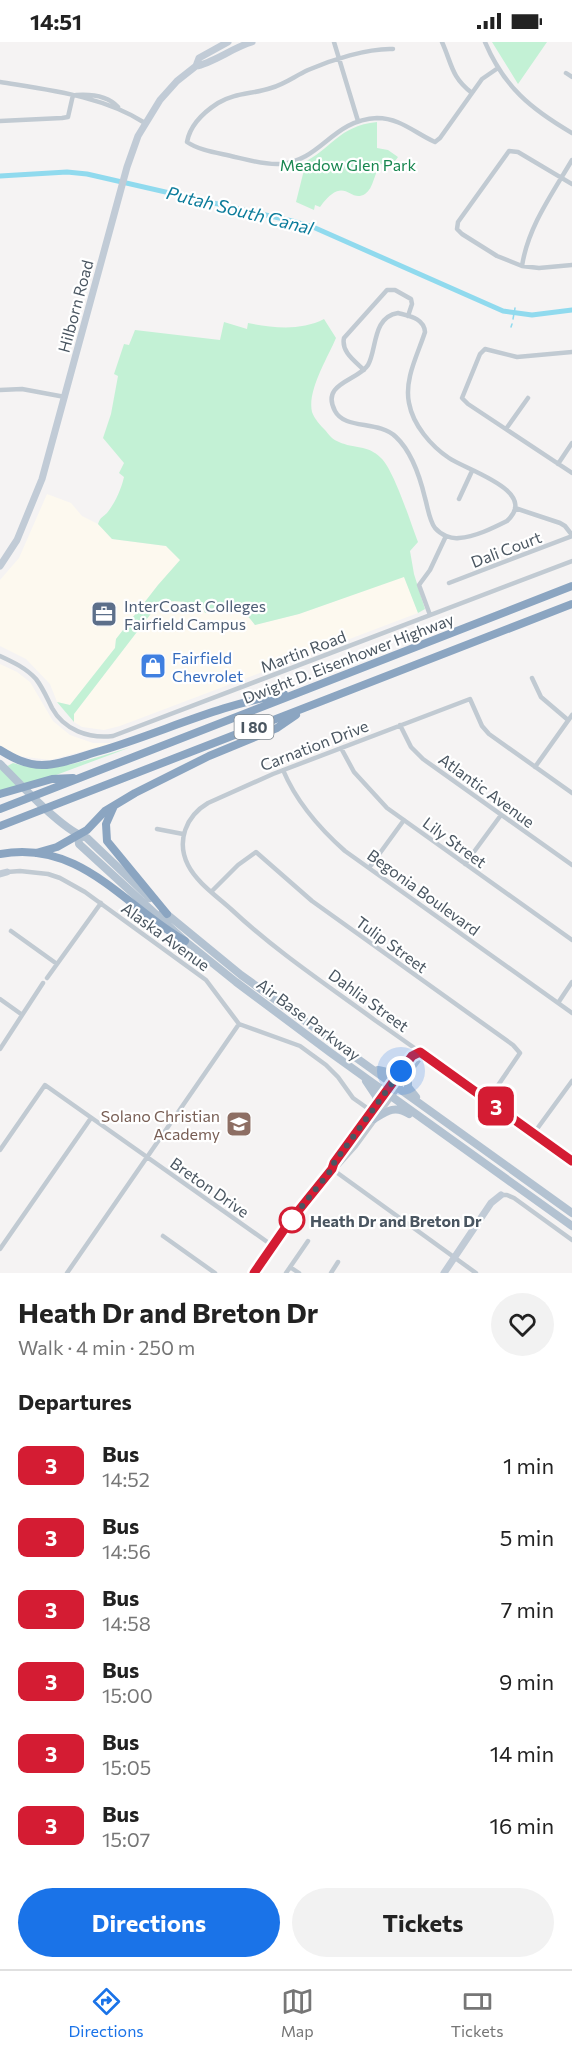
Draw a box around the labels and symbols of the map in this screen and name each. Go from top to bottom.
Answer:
park label: Meadow Glen Park [280,155,417,174]
water label: Putah South Canal [164,181,316,239]
street label: Hilborn Road [54,258,96,354]
street label: Dali Court [468,527,544,571]
place label: InterCoast Colleges Fairfield Campus [124,596,266,633]
office icon: InterCoast Colleges Fairfield Campus [89,599,119,629]
street label: Dwight D. Eisenhower Highway [240,609,456,707]
street label: Martin Road [257,626,349,676]
place label: Fairfield Chevrolet [172,648,244,685]
shop icon: Fairfield Chevrolet [138,651,168,681]
road number: I 80 [234,715,274,739]
street label: Carnation Drive [257,716,371,774]
street label: Atlantic Avenue [435,749,539,831]
street label: Lily Street [420,813,491,872]
street label: Begonia Boulevard [364,845,484,939]
street label: Alaska Avenue [118,898,214,974]
street label: Tulip Street [353,912,432,977]
street label: Dahlia Street [325,965,413,1036]
street label: Air Base Parkway [253,974,365,1064]
your location [386,1056,416,1086]
line badge: 3 [476,1086,516,1126]
place label: Solano Christian Academy [101,1106,220,1143]
school or university icon: Solano Christian Academy [224,1109,254,1139]
street label: Breton Drive [167,1153,253,1221]
marker: Heath Dr and Breton Dr [279,1207,305,1233]
place label: Heath Dr and Breton Dr [310,1211,482,1230]

